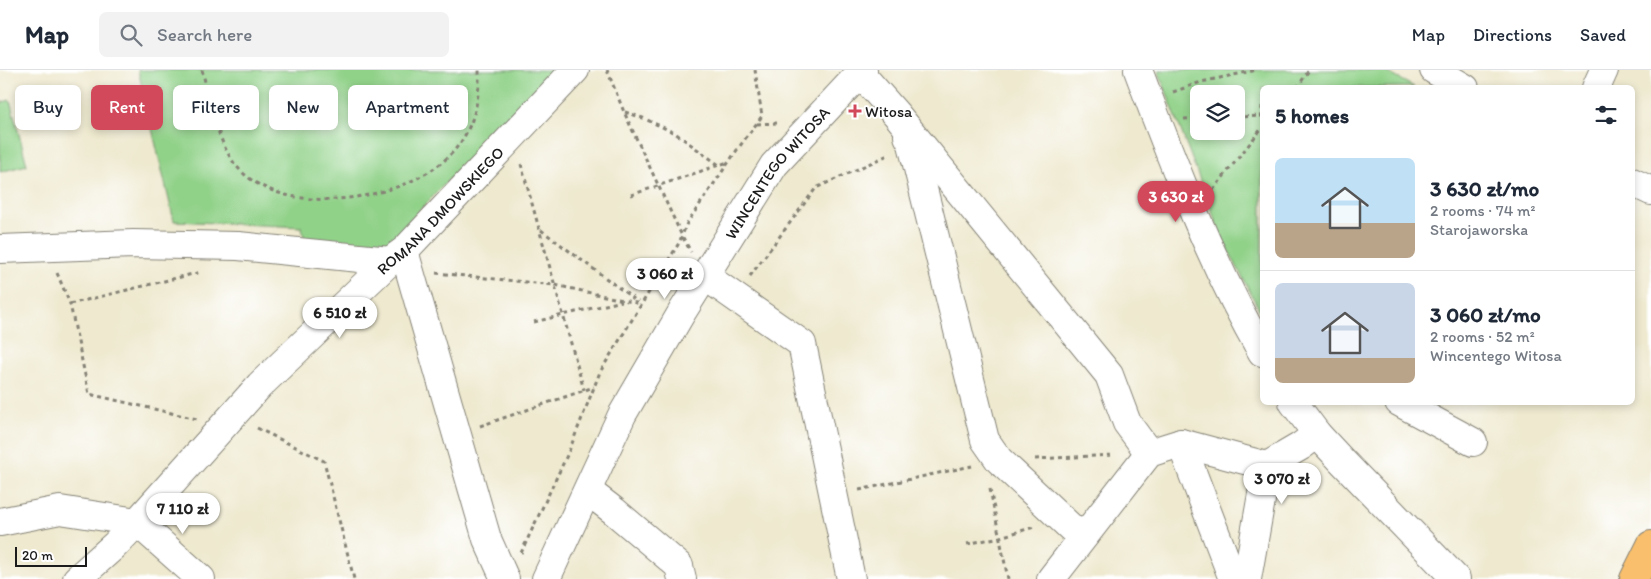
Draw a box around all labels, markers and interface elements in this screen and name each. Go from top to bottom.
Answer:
search box [99,12,449,57]
text: Map [25,20,69,49]
icon: search [117,21,145,49]
text: Search here [157,23,252,46]
text: Map [1412,24,1445,46]
text: Directions [1473,24,1552,46]
text: Saved [1580,24,1626,46]
chip: Buy [15,85,81,130]
chip: Rent [91,85,163,130]
chip: Filters [173,85,259,130]
chip: New [269,85,338,130]
chip: Apartment [348,85,468,130]
map controls [1190,85,1245,140]
button: layers [1190,85,1245,140]
icon: filters [1592,101,1620,129]
place label: Witosa [865,102,913,121]
street label: WINCENTEGO WITOSA [721,103,834,243]
text: 5 homes [1275,103,1349,128]
marker: Witosa [849,105,861,117]
street label: ROMANA DMOWSKIEGO [373,143,508,279]
text: 3 630 zł/mo [1430,176,1539,201]
icon: home [1315,178,1375,238]
pin: 3 630 zł [1124,180,1228,223]
text: 3 630 zł [1149,187,1203,206]
text: 2 rooms · 74 m² [1430,201,1535,220]
text: Starojaworska [1430,220,1528,239]
pin: 3 060 zł [613,258,717,300]
text: 3 060 zł [637,264,693,283]
pin: 6 510 zł [288,296,392,339]
text: 3 060 zł/mo [1430,302,1541,327]
text: 6 510 zł [313,303,367,322]
icon: home [1315,303,1375,363]
text: 2 rooms · 52 m² [1430,327,1535,346]
text: Wincentego Witosa [1430,346,1562,365]
pin: 3 070 zł [1230,462,1334,505]
text: 3 070 zł [1254,469,1310,488]
pin: 7 110 zł [131,492,235,535]
text: 7 110 zł [157,499,209,518]
scale bar [15,544,88,567]
text: 20 m [22,547,53,564]

